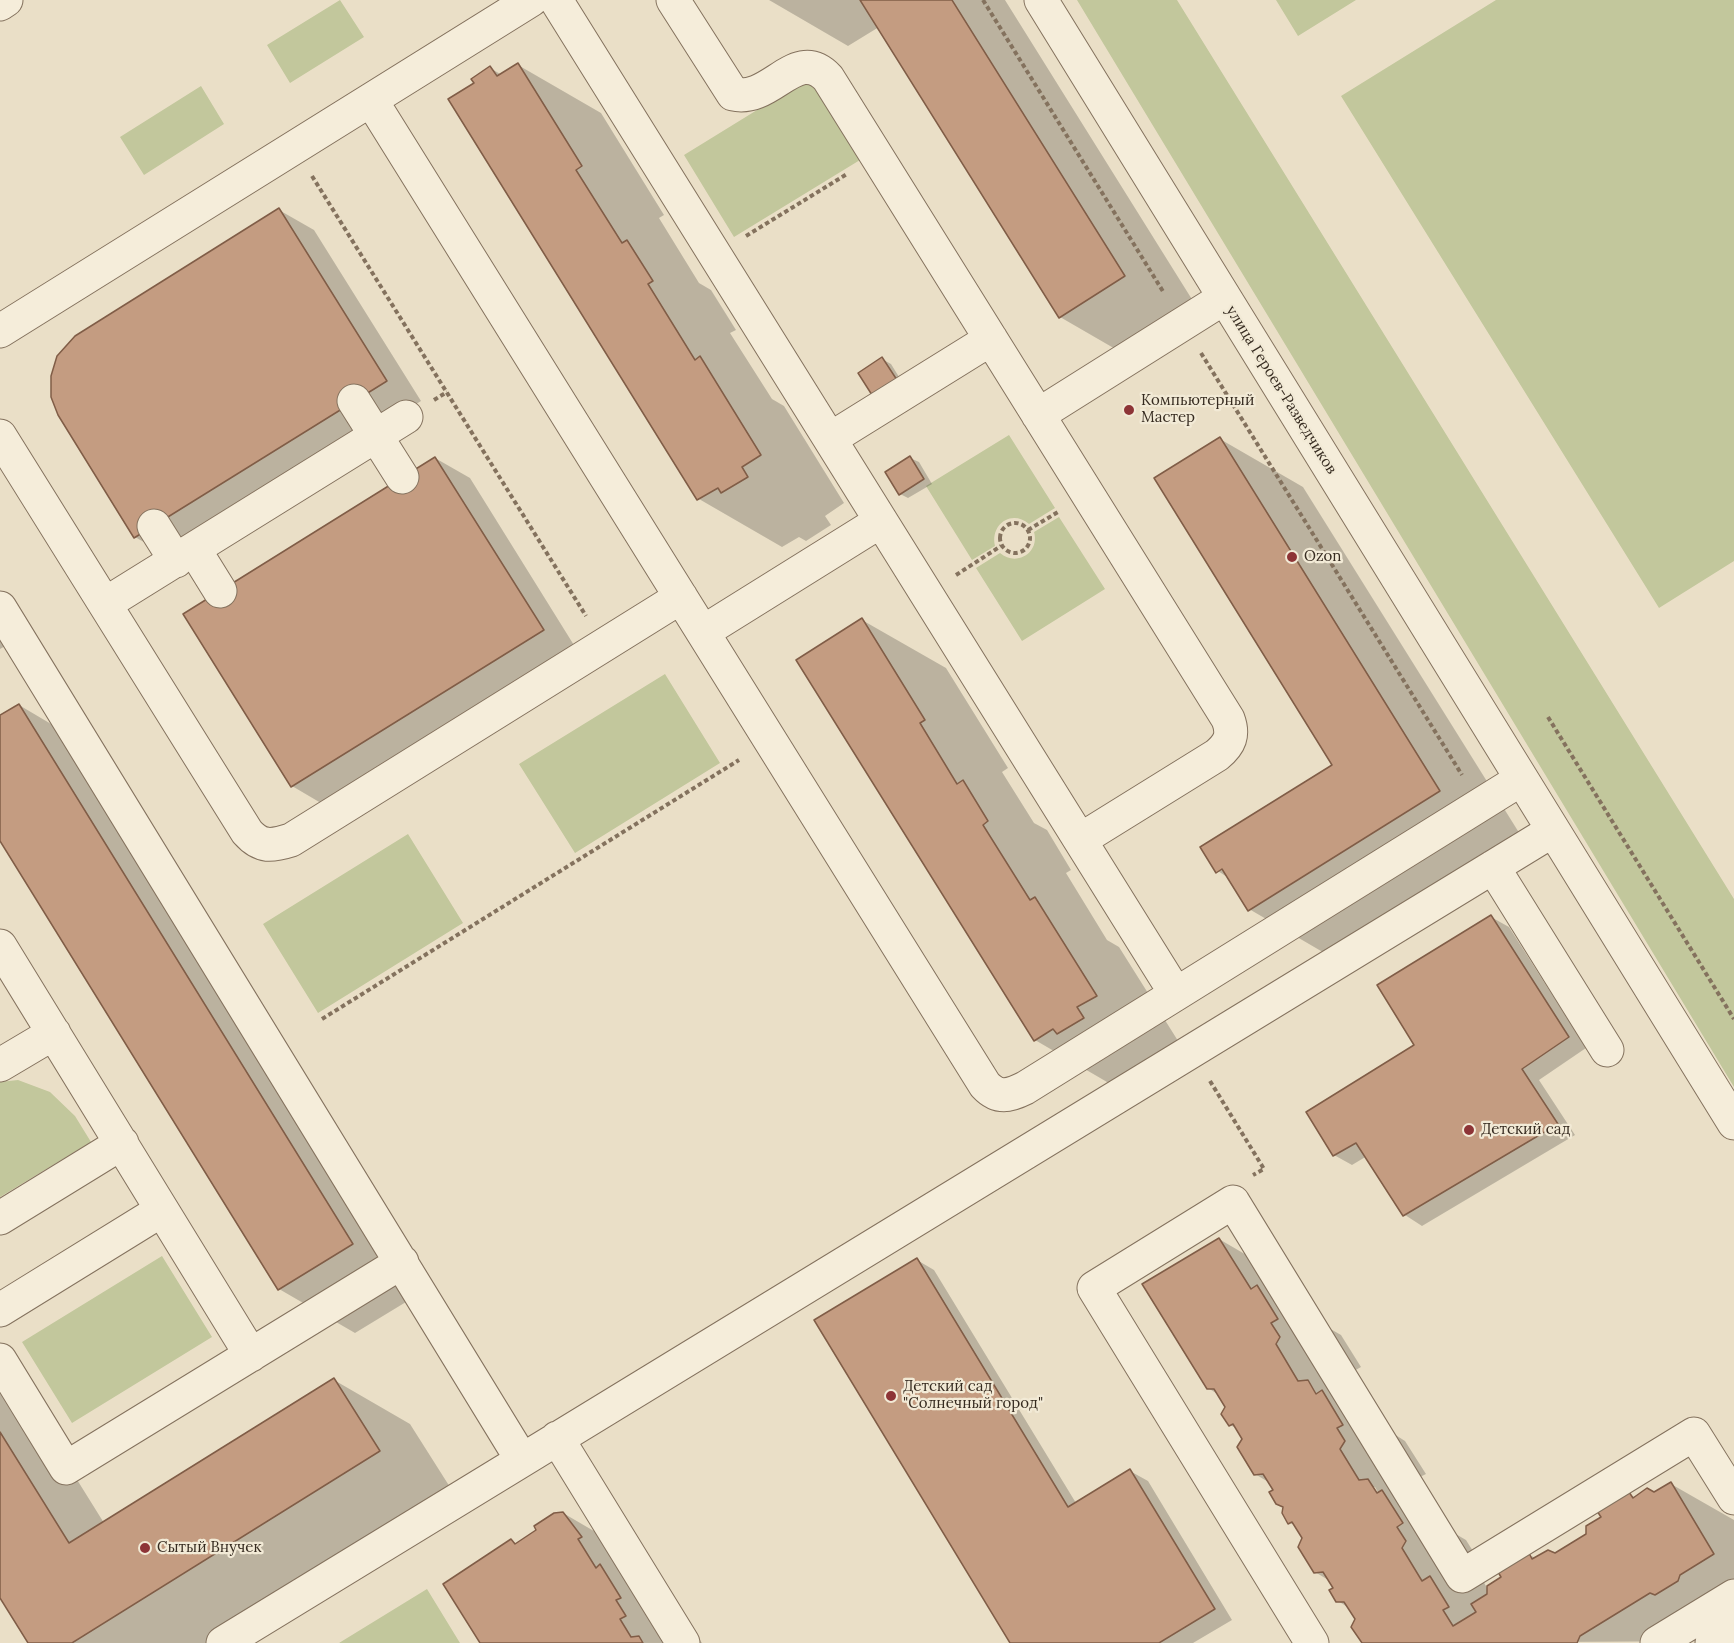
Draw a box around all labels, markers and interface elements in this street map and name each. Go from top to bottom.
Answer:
street label: улица Героев-Разведчиков [1222,303,1340,477]
place label: Компьютерный Мастер [1141,392,1254,427]
marker: Компьютерный Мастер [1122,403,1136,417]
place label: Ozon [1304,548,1341,566]
marker: Ozon [1285,550,1299,564]
place label: Детский сад [1481,1121,1570,1139]
marker: Детский сад [1462,1123,1476,1137]
place label: Детский сад "Солнечный город" [903,1378,1043,1413]
marker: Детский сад "Солнечный город" [884,1389,898,1403]
place label: Сытый Внучек [157,1539,262,1557]
marker: Сытый Внучек [138,1541,152,1555]

